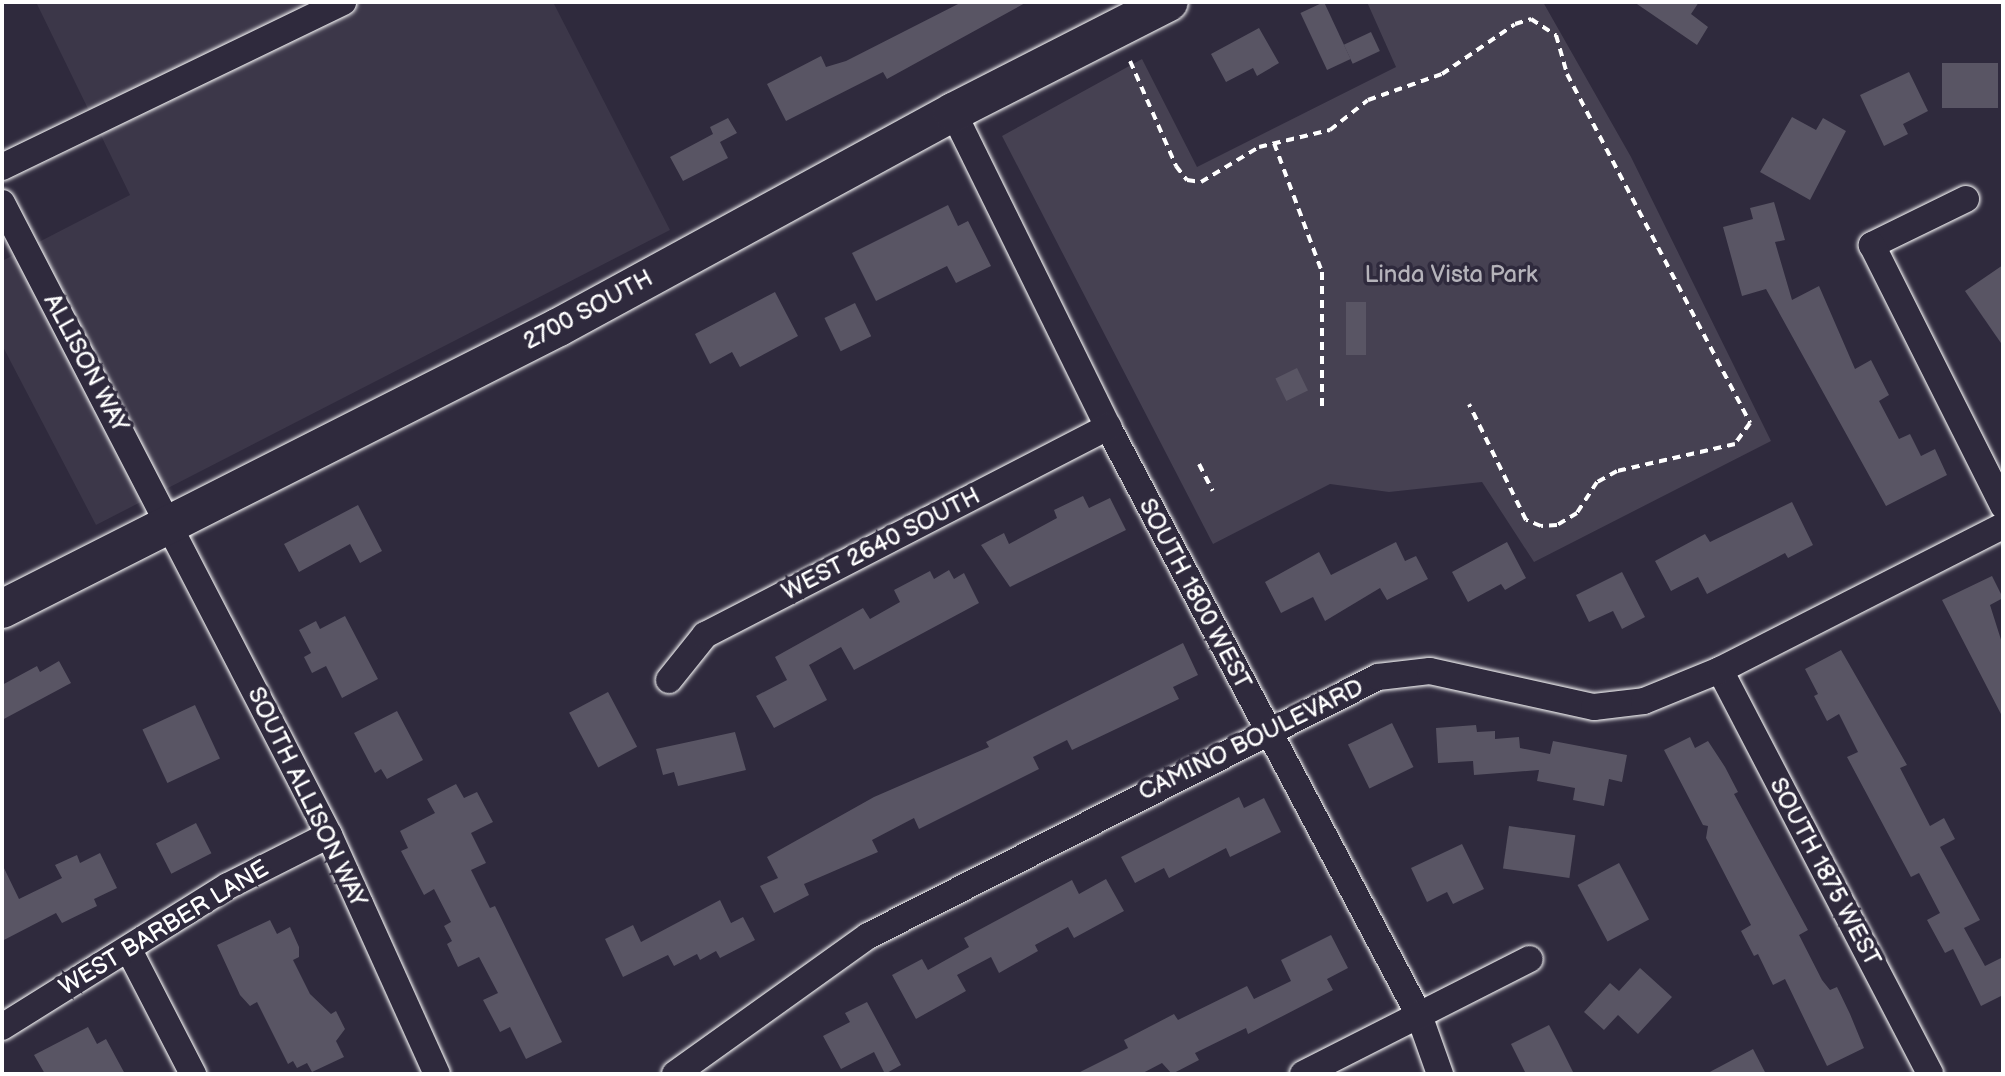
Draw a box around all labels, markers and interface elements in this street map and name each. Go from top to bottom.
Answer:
park label: Linda Vista Park [1364,261,1538,289]
street label: 2700 SOUTH [518,264,658,356]
street label: ALLISON WAY [37,288,135,438]
street label: WEST 2640 SOUTH [777,481,985,607]
street label: SOUTH 1800 WEST [1132,493,1258,695]
street label: CAMINO BOULEVARD [1134,673,1368,807]
street label: SOUTH ALLISON WAY [241,682,373,912]
street label: SOUTH 1875 WEST [1763,772,1887,972]
street label: WEST BARBER LANE [54,854,274,1002]

